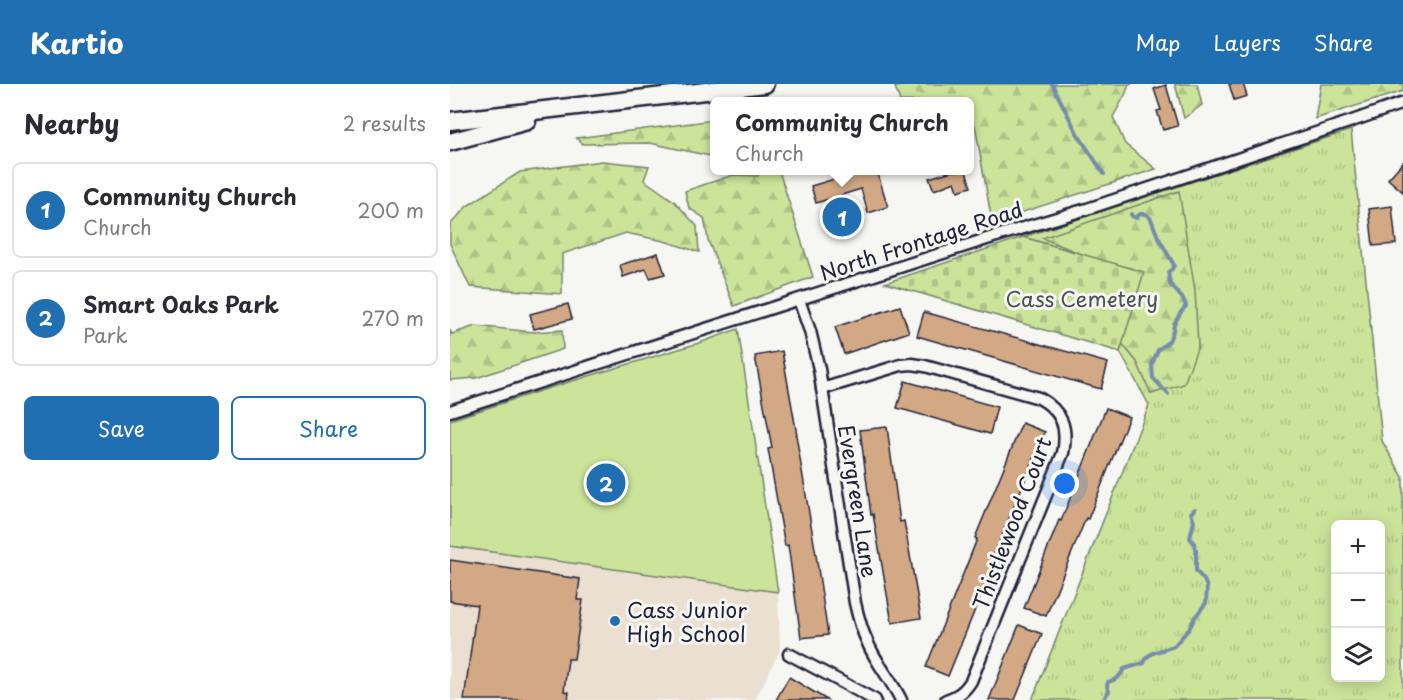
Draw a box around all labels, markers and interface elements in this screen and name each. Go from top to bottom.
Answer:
text: Kartio [30,21,124,64]
text: Map [1136,26,1180,58]
text: Layers [1213,26,1281,58]
text: Share [1314,26,1373,58]
popup [710,97,974,175]
text: Nearby [24,104,119,143]
text: Community Church [735,105,949,138]
text: 2 results [343,108,426,138]
text: Church [735,138,804,168]
text: Community Church [83,179,297,212]
street label: North Frontage Road [815,192,1027,288]
pin: 1 [822,194,862,240]
text: 1 [41,195,50,225]
text: 200 m [357,195,424,225]
text: Church [83,212,152,242]
park label: Cass Cemetery [1006,282,1158,314]
text: Smart Oaks Park [83,287,279,320]
text: 2 [38,303,53,333]
text: 270 m [361,303,424,333]
text: Park [83,320,128,350]
button: Save [24,396,219,460]
button: Share [231,396,426,460]
street label: Evergreen Lane [831,422,887,580]
street label: Thistlewood Court [963,432,1059,614]
pin: 2 [586,460,626,506]
your location [1050,469,1079,498]
map controls [1331,520,1385,682]
button: + [1331,520,1385,574]
button: − [1331,574,1385,628]
place label: Cass Junior High School [627,593,747,649]
marker: Cass Junior High School [608,614,622,628]
button: layers [1331,628,1385,682]

